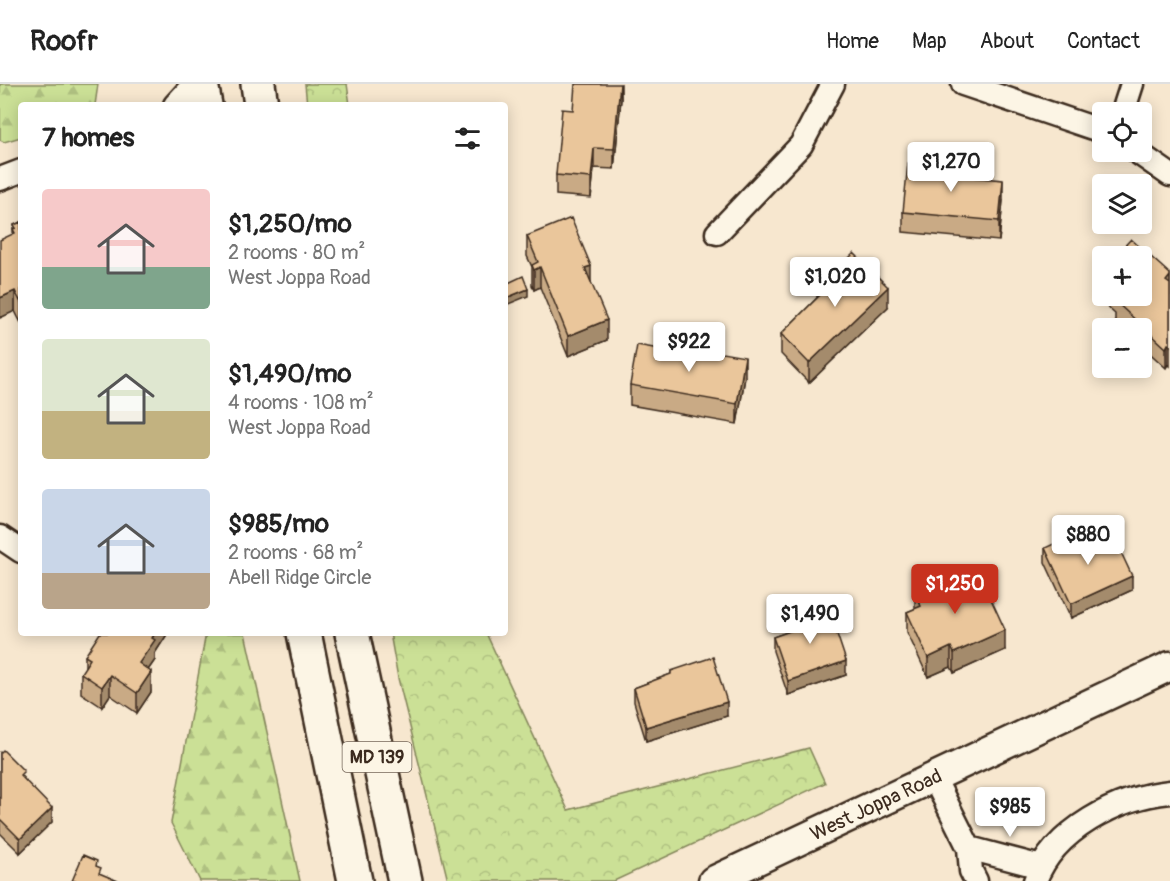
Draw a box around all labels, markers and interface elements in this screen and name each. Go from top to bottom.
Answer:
text: Roofr [30,24,98,59]
text: Home [826,28,879,55]
text: Map [912,28,947,55]
text: About [980,28,1034,55]
text: Contact [1067,28,1140,55]
map controls [1092,102,1152,378]
button: locate [1092,102,1152,162]
text: 7 homes [42,122,134,154]
icon: filters [451,122,484,155]
pin: $1,270 [902,142,1000,193]
text: $1,270 [921,149,981,174]
button: layers [1092,174,1152,234]
text: $1,250/mo [228,208,352,240]
icon: home [90,213,162,285]
text: 2 rooms · 80 m² [228,240,365,265]
button: + [1092,246,1152,306]
pin: $1,020 [786,257,884,308]
text: $1,020 [804,264,866,289]
text: West Joppa Road [228,265,371,290]
button: − [1092,318,1152,378]
pin: $922 [653,322,725,373]
text: $922 [667,329,711,354]
text: $1,490/mo [228,358,351,390]
icon: home [90,363,162,435]
text: 4 rooms · 108 m² [228,390,374,415]
text: West Joppa Road [228,415,371,440]
text: $985/mo [228,508,329,540]
icon: home [90,513,162,585]
pin: $880 [1052,515,1124,566]
text: $880 [1066,522,1110,547]
text: 2 rooms · 68 m² [228,540,363,565]
pin: $1,250 [906,564,1004,615]
text: Abell Ridge Circle [228,565,371,590]
text: $1,250 [925,571,985,596]
pin: $1,490 [761,594,859,645]
text: $1,490 [780,601,840,626]
road number: MD 139 [342,742,412,772]
street label: West Joppa Road [806,763,946,846]
pin: $985 [974,787,1046,838]
text: $985 [989,794,1031,819]

